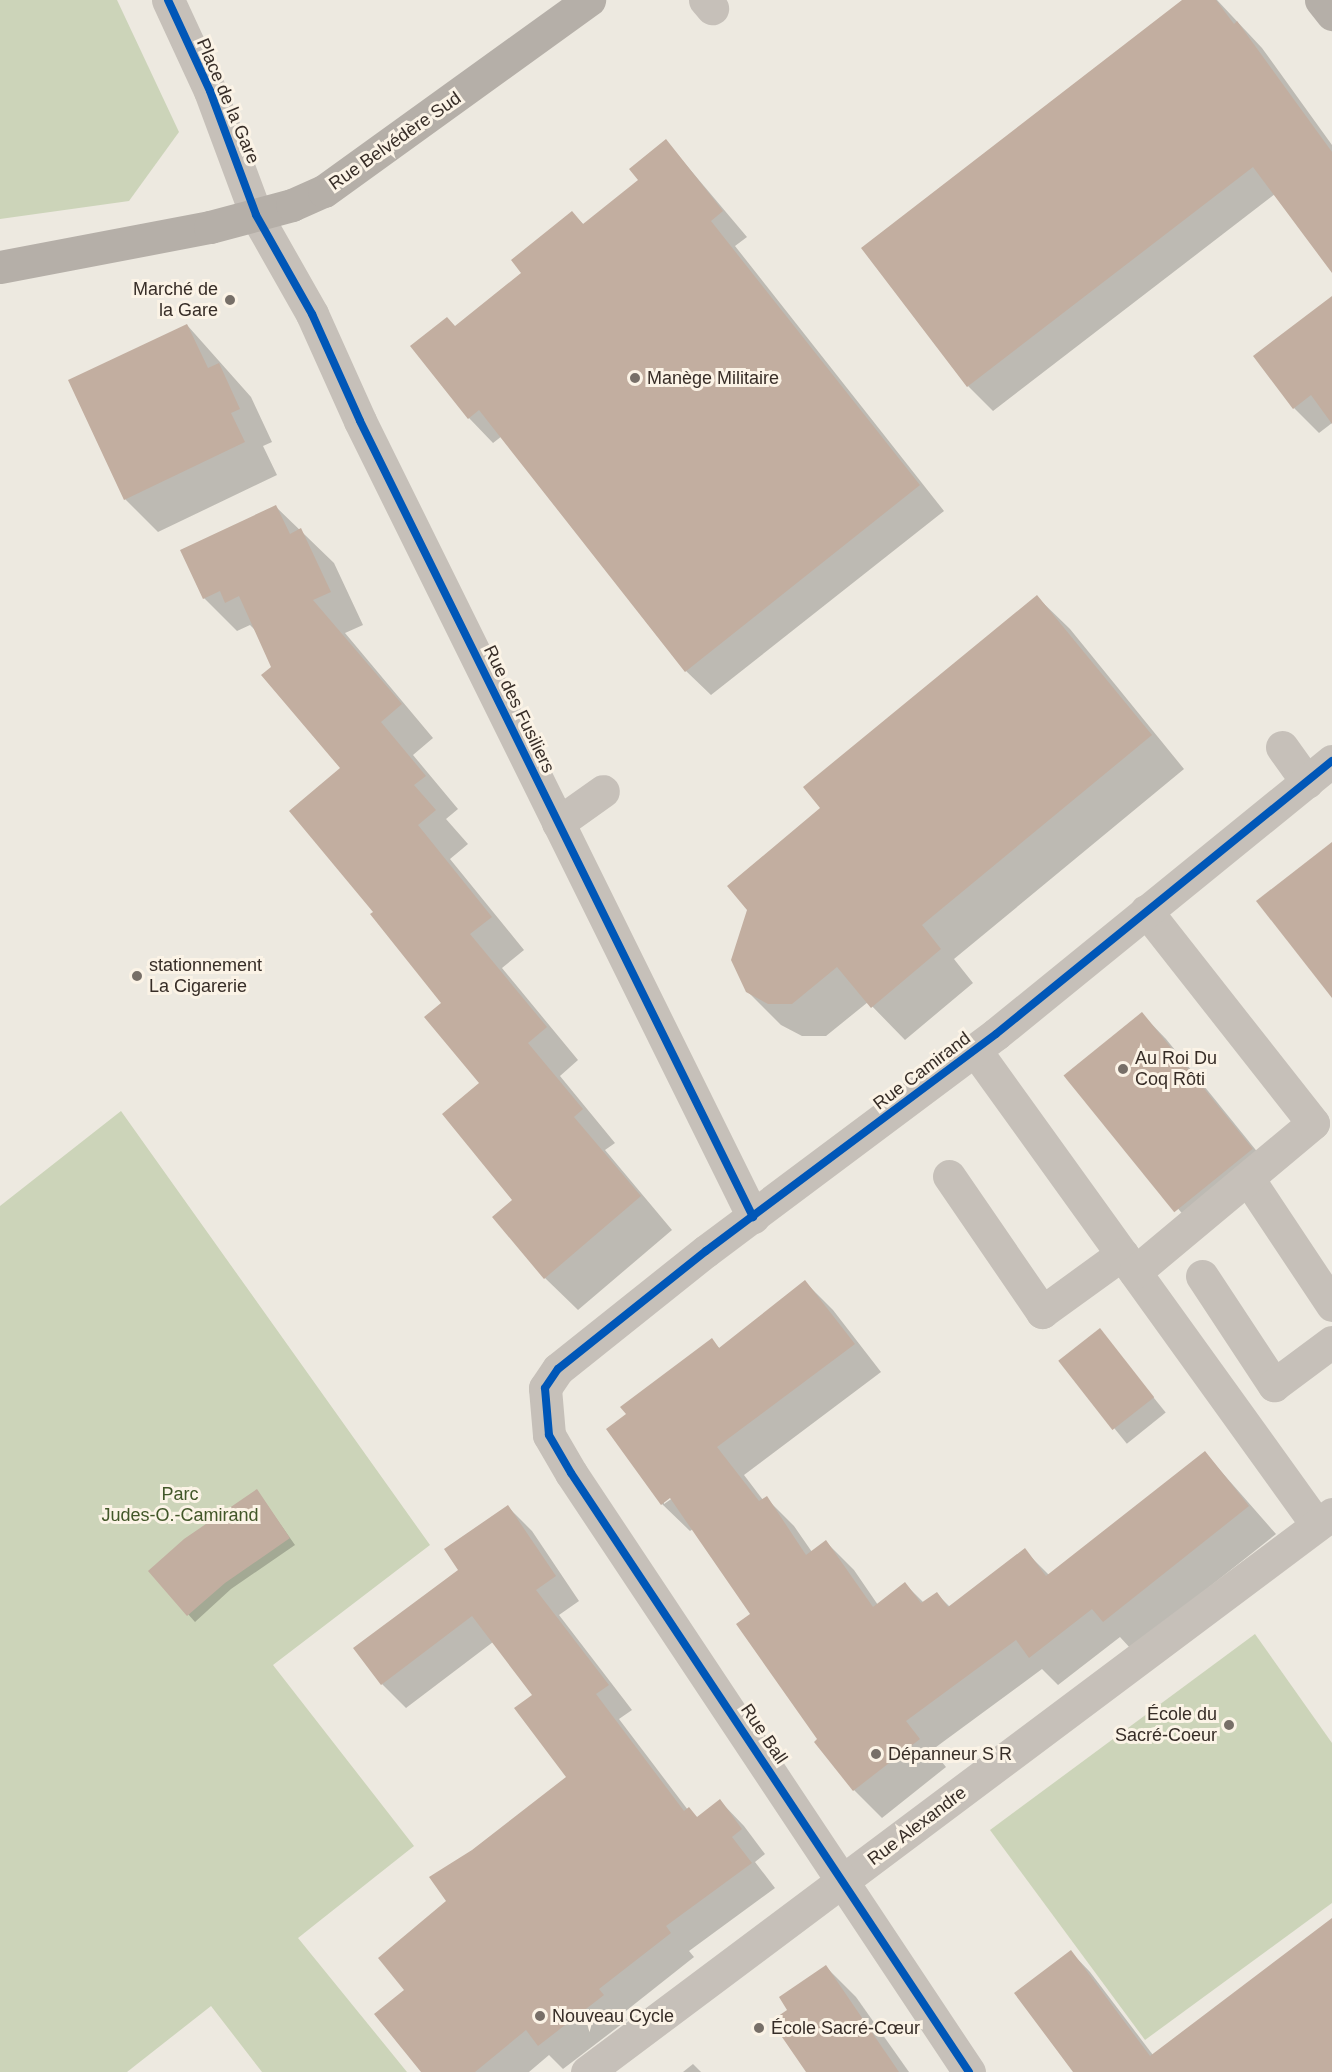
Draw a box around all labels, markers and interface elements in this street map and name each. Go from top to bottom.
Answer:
street label: Place de la Gare [192,35,264,167]
street label: Rue Belvédère Sud [325,87,465,195]
place label: Marché de la Gare [133,279,218,322]
marker: Marché de la Gare [223,293,237,307]
place label: Manège Militaire [647,367,779,389]
marker: Manège Militaire [628,371,642,385]
street label: Rue des Fusiliers [479,642,559,776]
place label: stationnement La Cigarerie [149,955,262,998]
marker: stationnement La Cigarerie [130,969,144,983]
street label: Rue Camirand [869,1027,975,1115]
place label: Au Roi Du Coq Rôti [1135,1048,1217,1090]
marker: Au Roi Du Coq Rôti [1116,1062,1130,1076]
park label: Parc Judes-O.-Camirand [101,1484,259,1526]
street label: Rue Ball [736,1700,792,1768]
place label: École du Sacré-Coeur [1115,1704,1217,1746]
marker: École du Sacré-Coeur [1222,1718,1236,1732]
place label: Dépanneur S R [888,1743,1012,1765]
marker: Dépanneur S R [869,1747,883,1761]
street label: Rue Alexandre [863,1782,971,1870]
place label: Nouveau Cycle [552,2005,674,2027]
marker: Nouveau Cycle [533,2009,547,2023]
place label: École Sacré-Cœur [771,2017,920,2039]
marker: École Sacré-Cœur [752,2021,766,2035]

